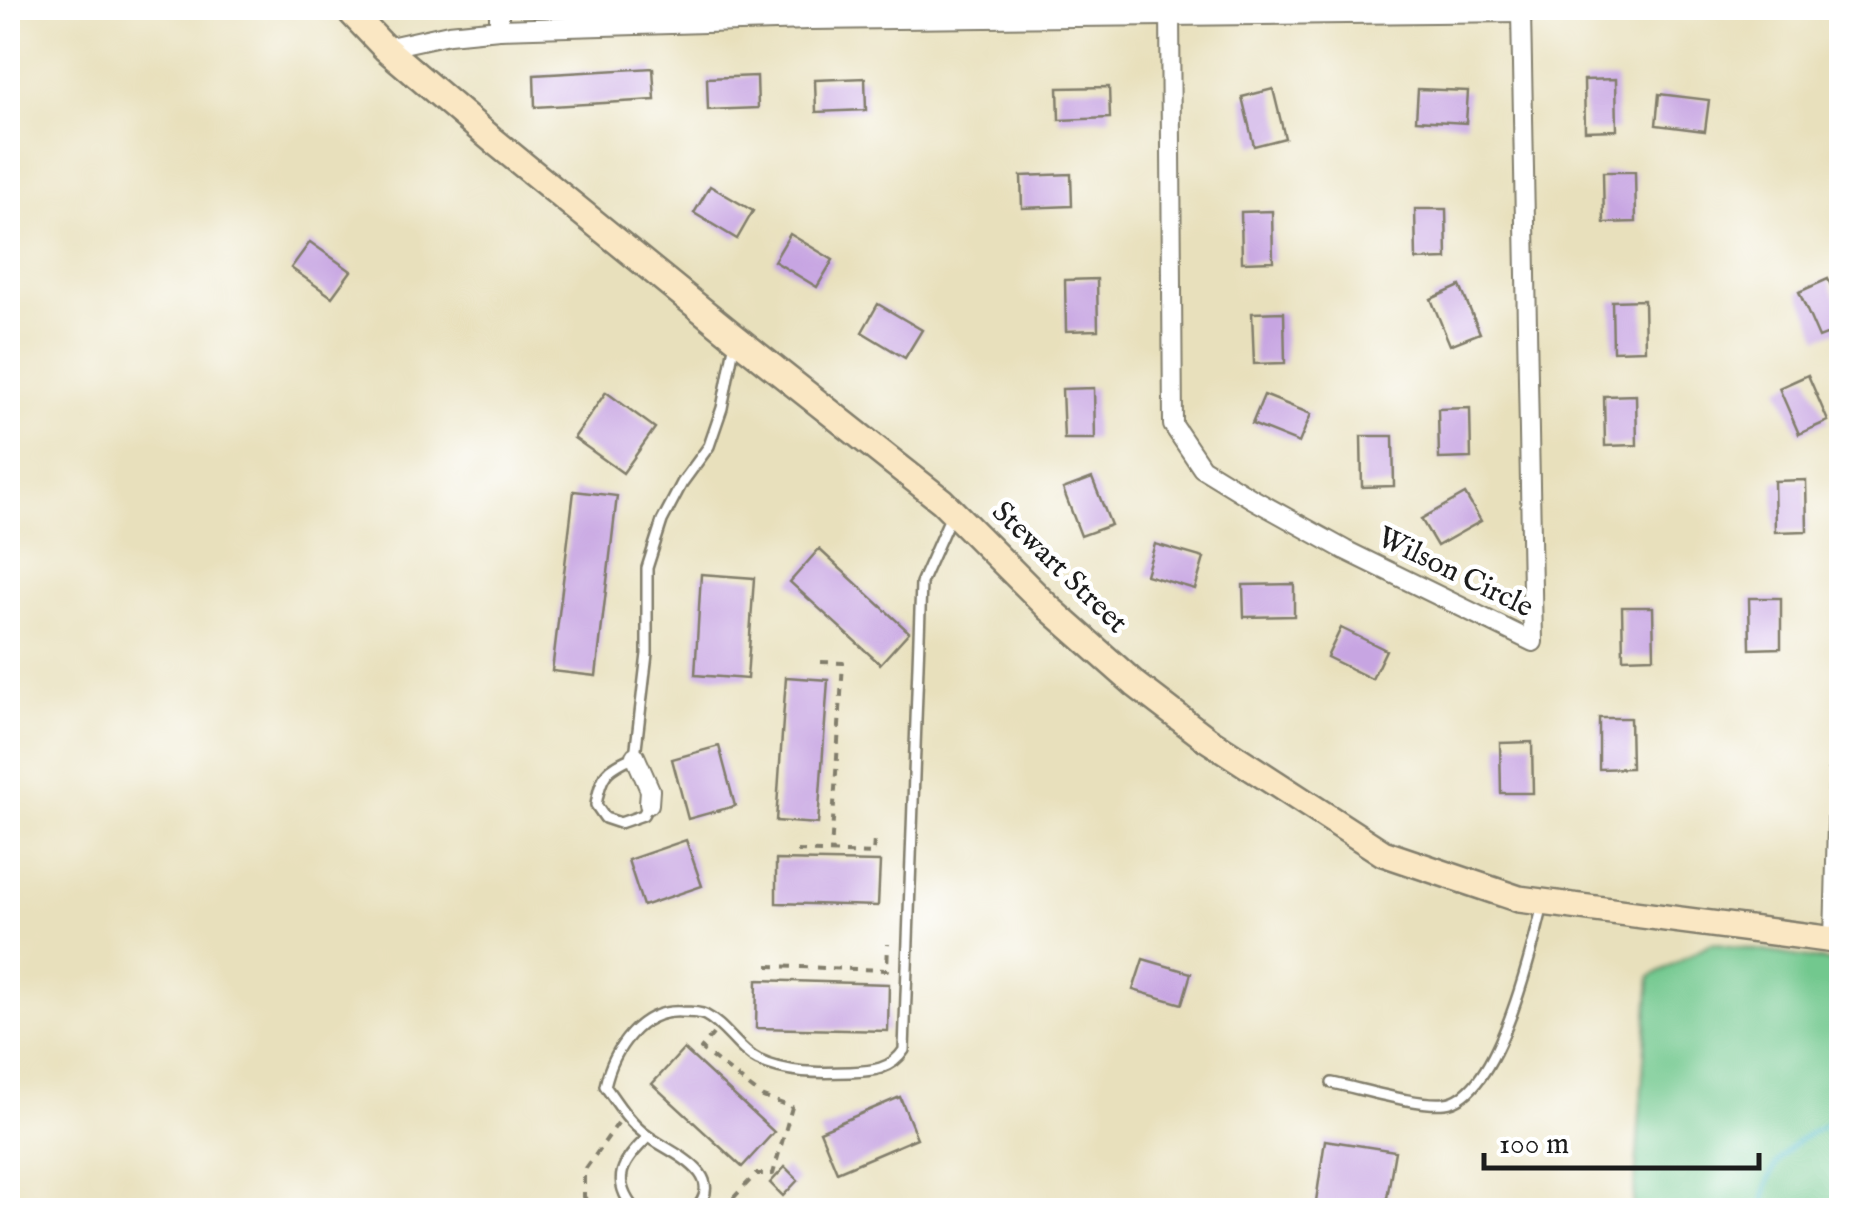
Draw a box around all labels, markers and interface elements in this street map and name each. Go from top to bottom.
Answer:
street label: Stewart Street [983,494,1135,642]
street label: Wilson Circle [1371,519,1539,627]
scale bar [1484,1108,1759,1170]
text: 100 m [1499,1126,1569,1164]

